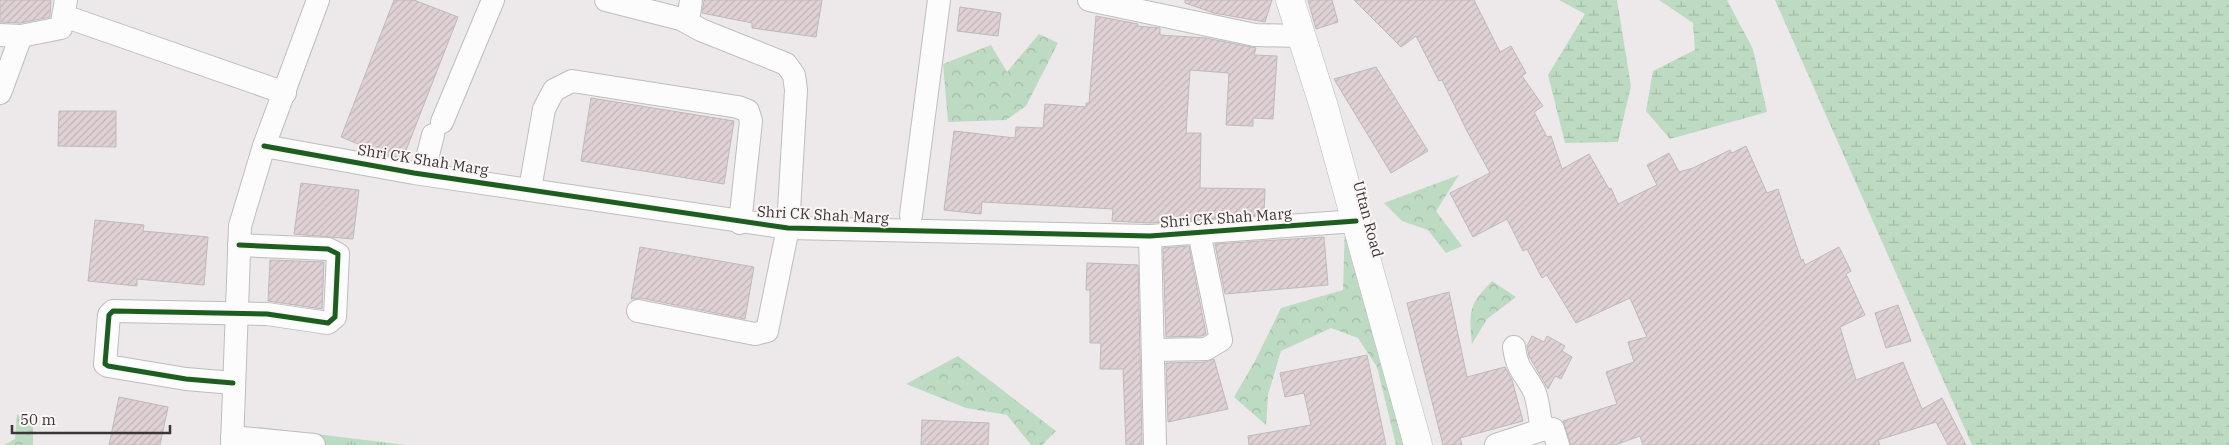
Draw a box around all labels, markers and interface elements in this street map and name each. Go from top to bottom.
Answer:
street label: Shri CK Shah Marg [356,140,490,179]
street label: Uttan Road [1349,178,1388,259]
street label: Shri CK Shah Marg [757,202,890,227]
street label: Shri CK Shah Marg [1159,203,1293,232]
scale bar [12,402,170,434]
text: 50 m [20,410,56,429]

